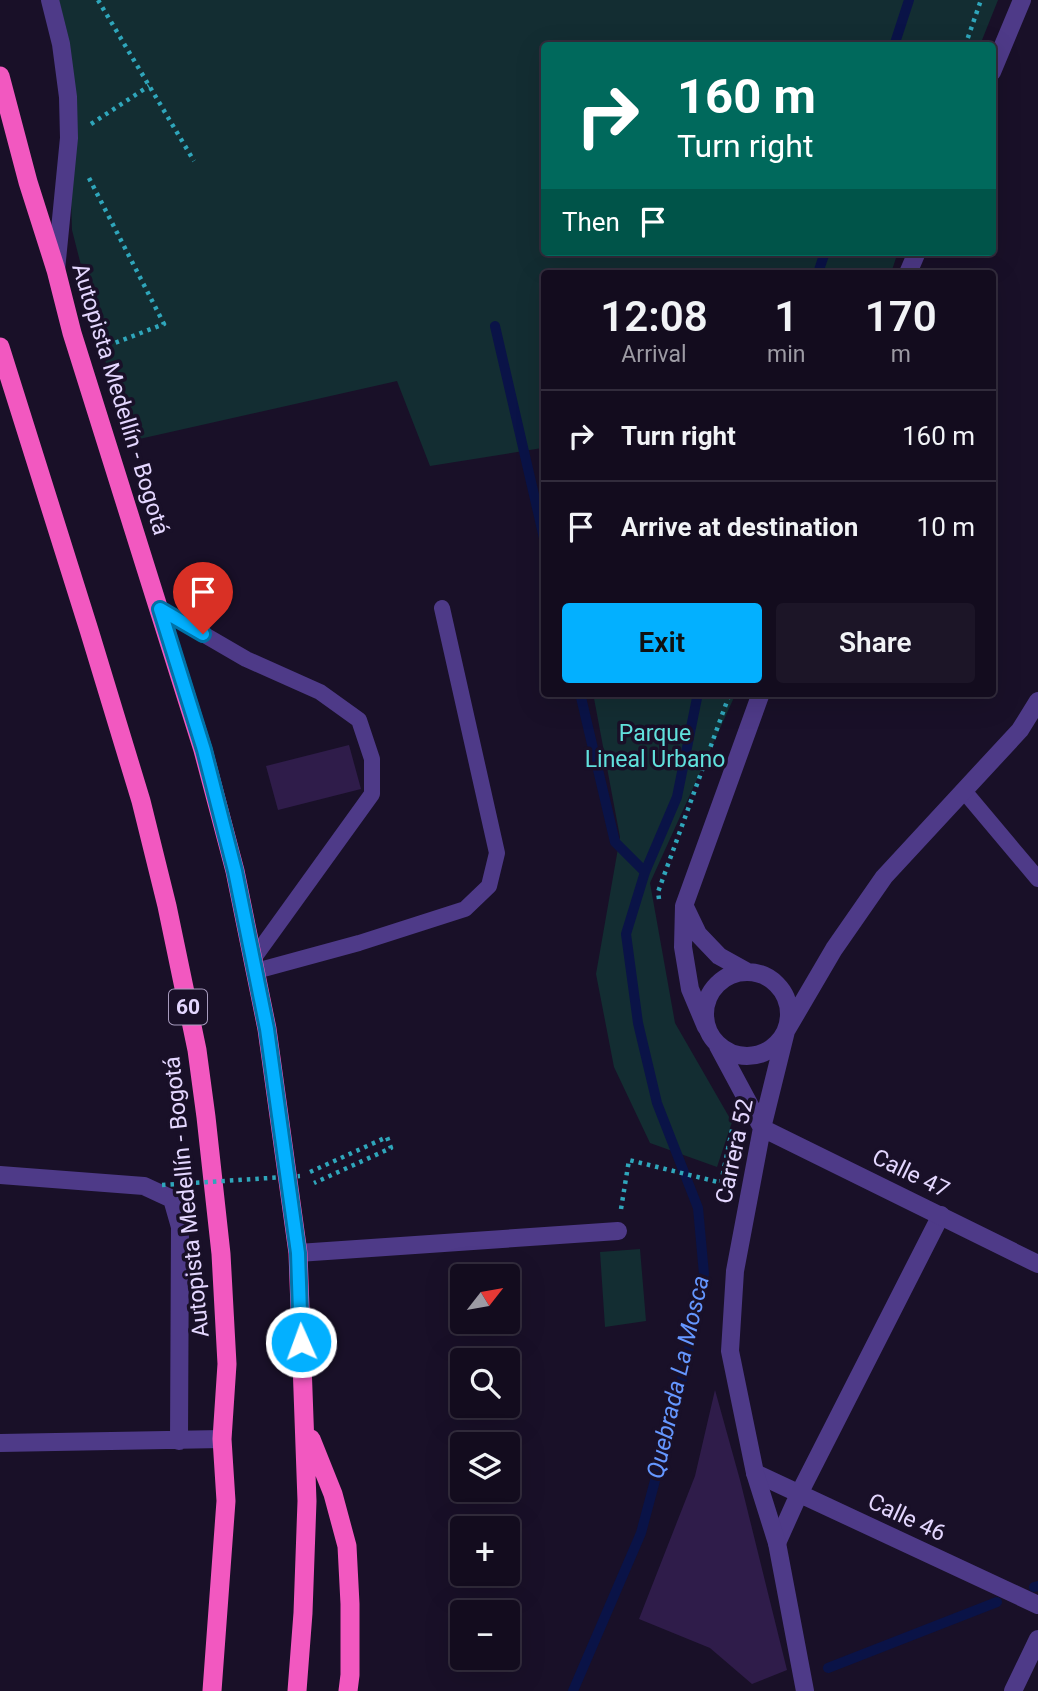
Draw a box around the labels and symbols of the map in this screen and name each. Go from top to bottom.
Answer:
street label: Autopista Medellín - Bogotá [66,260,175,538]
pin [173,562,233,634]
park label: Parque Lineal Urbano [585,720,725,773]
road number: 60 [169,990,207,1024]
street label: Autopista Medellín - Bogotá [158,1055,215,1339]
street label: Carrera 52 [710,1096,759,1206]
street label: Calle 47 [868,1143,954,1204]
north arrow [450,1264,520,1334]
water label: Quebrada La Mosca [641,1273,715,1481]
position arrow [264,1305,338,1379]
street label: Calle 46 [864,1488,950,1547]

